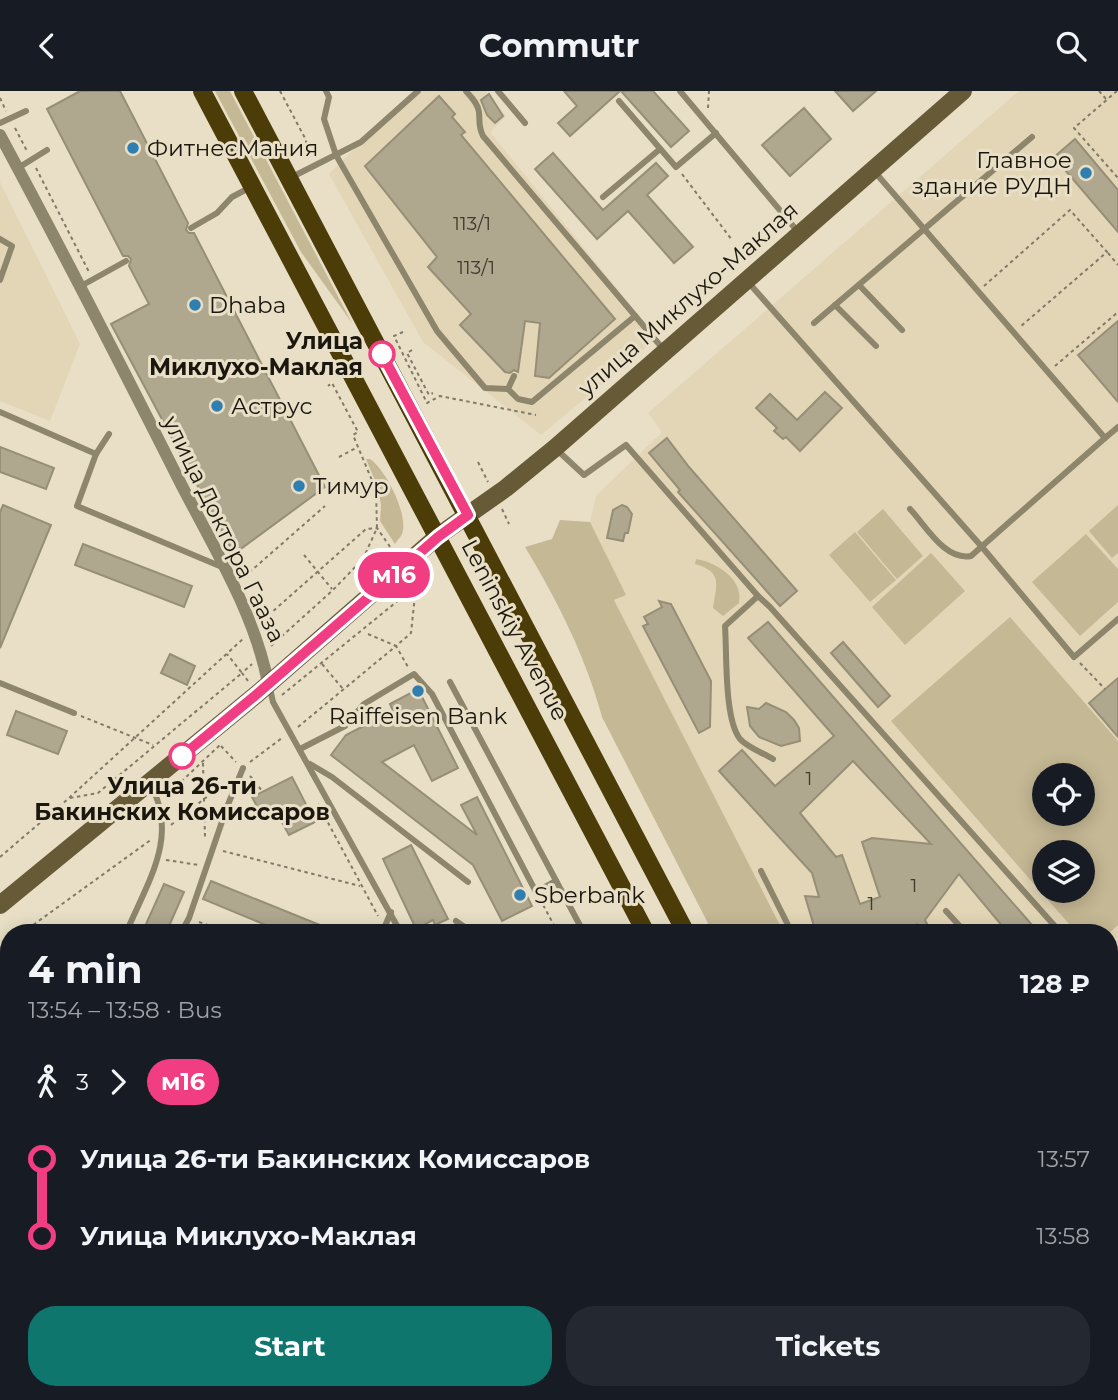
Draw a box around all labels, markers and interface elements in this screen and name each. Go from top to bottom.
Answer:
text: Commutr [479,26,639,65]
icon: back [28,27,66,65]
icon: search [1052,27,1090,65]
place label: ФитнесМания [147,134,318,162]
marker: ФитнесМания [125,140,141,156]
place label: Главное здание РУДН [912,146,1072,200]
marker: Главное здание РУДН [1078,165,1094,181]
street label: улица Миклухо-Маклая [572,196,804,403]
house number: 113/1 [453,212,491,235]
house number: 113/1 [457,256,495,279]
place label: Dhaba [209,291,286,319]
marker: Dhaba [187,297,203,313]
place label: Улица Миклухо-Маклая [149,327,363,381]
marker: Улица Миклухо-Маклая [369,341,395,367]
place label: Аструс [231,392,313,420]
marker: Аструс [209,398,225,414]
street label: улица Доктора Гааза [156,410,291,647]
place label: Тимур [313,472,389,500]
marker: Тимур [291,478,307,494]
street label: Leninskiy Avenue [455,535,575,725]
line badge: м16 [354,552,434,598]
text: м16 [372,560,416,589]
marker: Raiffeisen Bank [410,683,426,699]
place label: Raiffeisen Bank [329,702,508,730]
marker: Улица 26-ти Бакинских Комиссаров [169,743,195,769]
map controls [1032,763,1095,903]
button: locate [1032,763,1095,826]
house number: 1 [806,767,812,790]
place label: Улица 26-ти Бакинских Комиссаров [34,772,330,826]
button: layers [1032,840,1095,903]
house number: 1 [911,874,917,897]
place label: Sberbank [534,881,645,909]
marker: Sberbank [512,887,528,903]
house number: 1 [868,892,874,915]
text: 4 min [28,946,143,993]
text: 128 ₽ [1020,968,1090,1000]
text: 13:54 – 13:58 · Bus [28,996,222,1024]
icon: walk [28,1063,66,1101]
icon: forward [99,1063,137,1101]
text: м16 [161,1067,205,1096]
text: 3 [76,1068,89,1096]
text: Улица 26-ти Бакинских Комиссаров [80,1143,590,1175]
text: 13:57 [1038,1145,1090,1173]
text: Улица Миклухо-Маклая [80,1220,417,1252]
text: 13:58 [1036,1222,1090,1250]
button: Start [28,1306,552,1386]
button: Tickets [566,1306,1090,1386]

